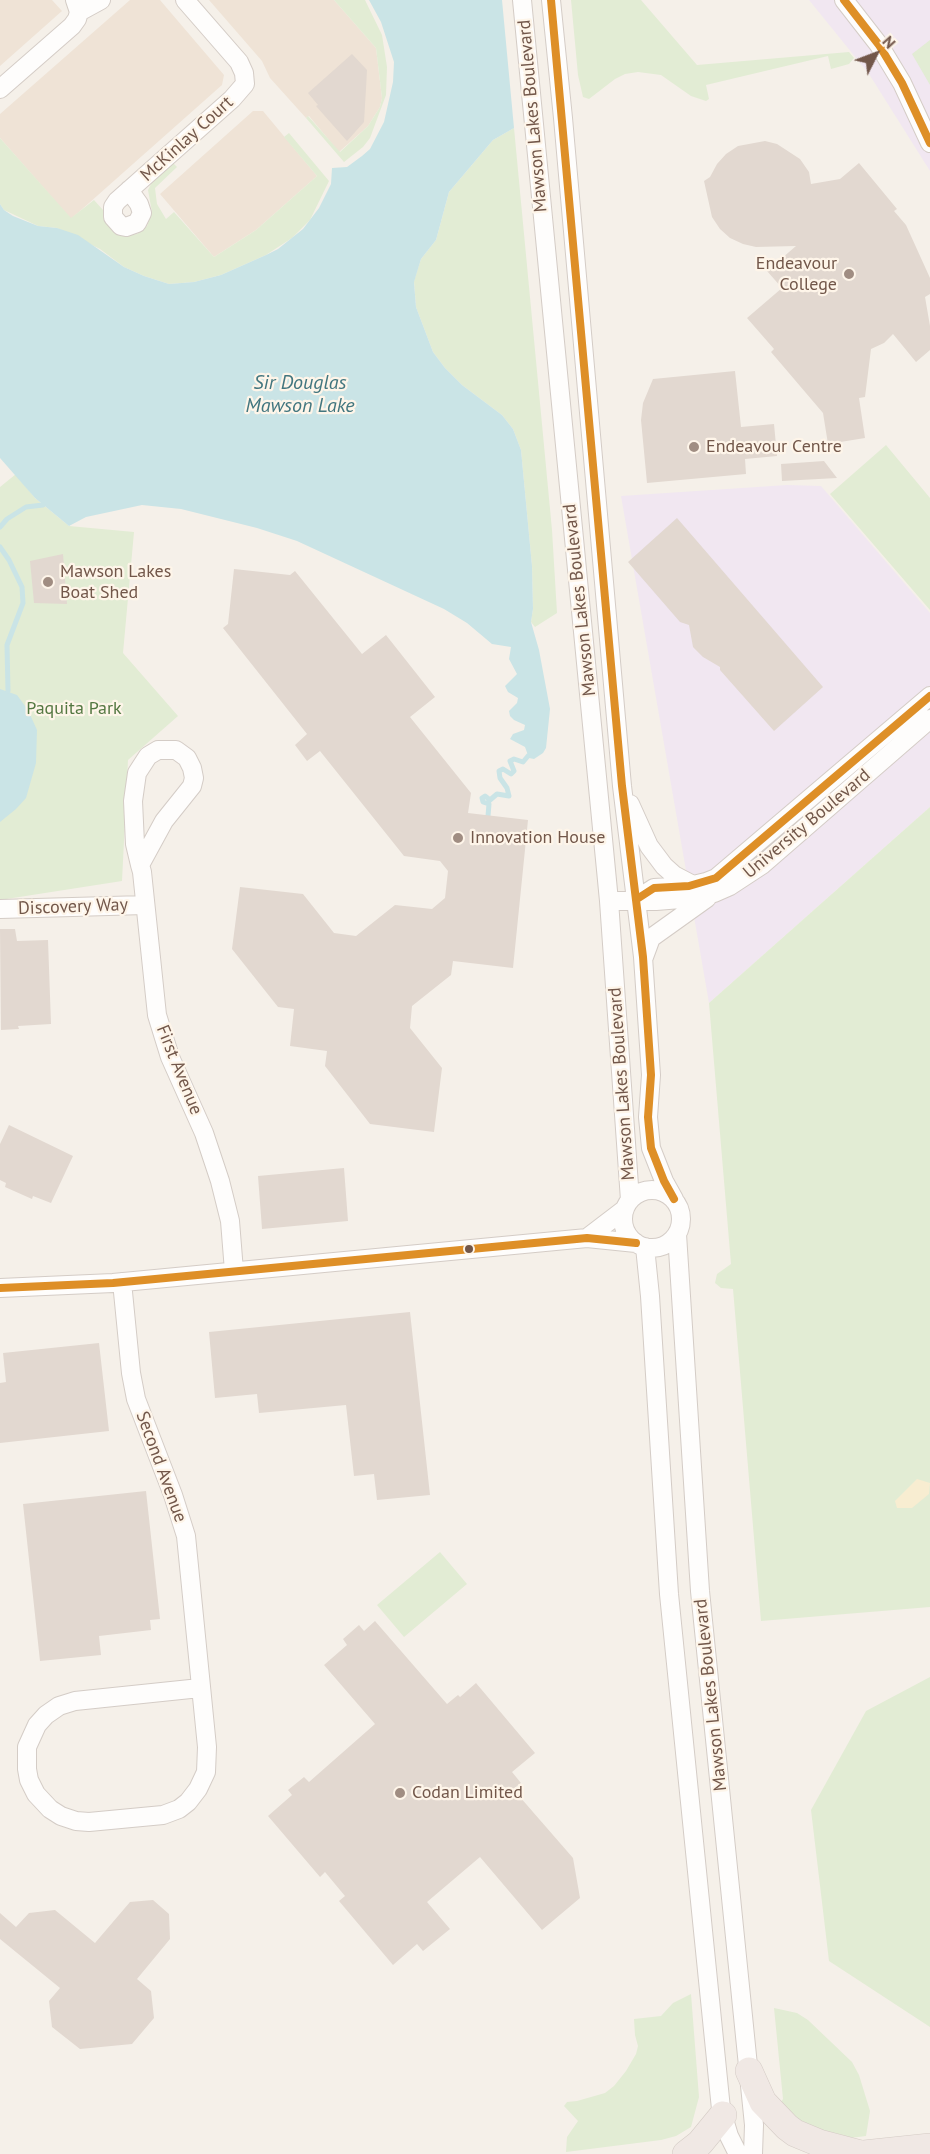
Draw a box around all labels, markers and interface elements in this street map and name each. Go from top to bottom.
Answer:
street label: Mawson Lakes Boulevard [514,19,552,213]
north arrow [846,24,906,84]
text: N [878,31,900,53]
street label: McKinlay Court [136,92,238,186]
place label: Endeavour College [756,253,837,296]
marker: Endeavour College [842,267,856,281]
water label: Sir Douglas Mawson Lake [246,371,354,418]
place label: Endeavour Centre [706,436,842,458]
marker: Endeavour Centre [687,440,701,454]
street label: Mawson Lakes Boulevard [559,503,601,697]
place label: Mawson Lakes Boat Shed [60,561,171,604]
marker: Mawson Lakes Boat Shed [41,575,55,589]
park label: Paquita Park [26,698,122,720]
street label: University Boulevard [739,765,875,883]
place label: Innovation House [470,827,605,849]
marker: Innovation House [451,831,465,845]
street label: Discovery Way [18,894,128,920]
street label: Mawson Lakes Boulevard [604,987,640,1181]
street label: First Avenue [151,1022,207,1118]
unlabelled marker [463,1243,475,1255]
street label: Second Avenue [131,1409,191,1525]
street label: Mawson Lakes Boulevard [690,1598,732,1792]
place label: Codan Limited [412,1782,523,1804]
marker: Codan Limited [393,1786,407,1800]

